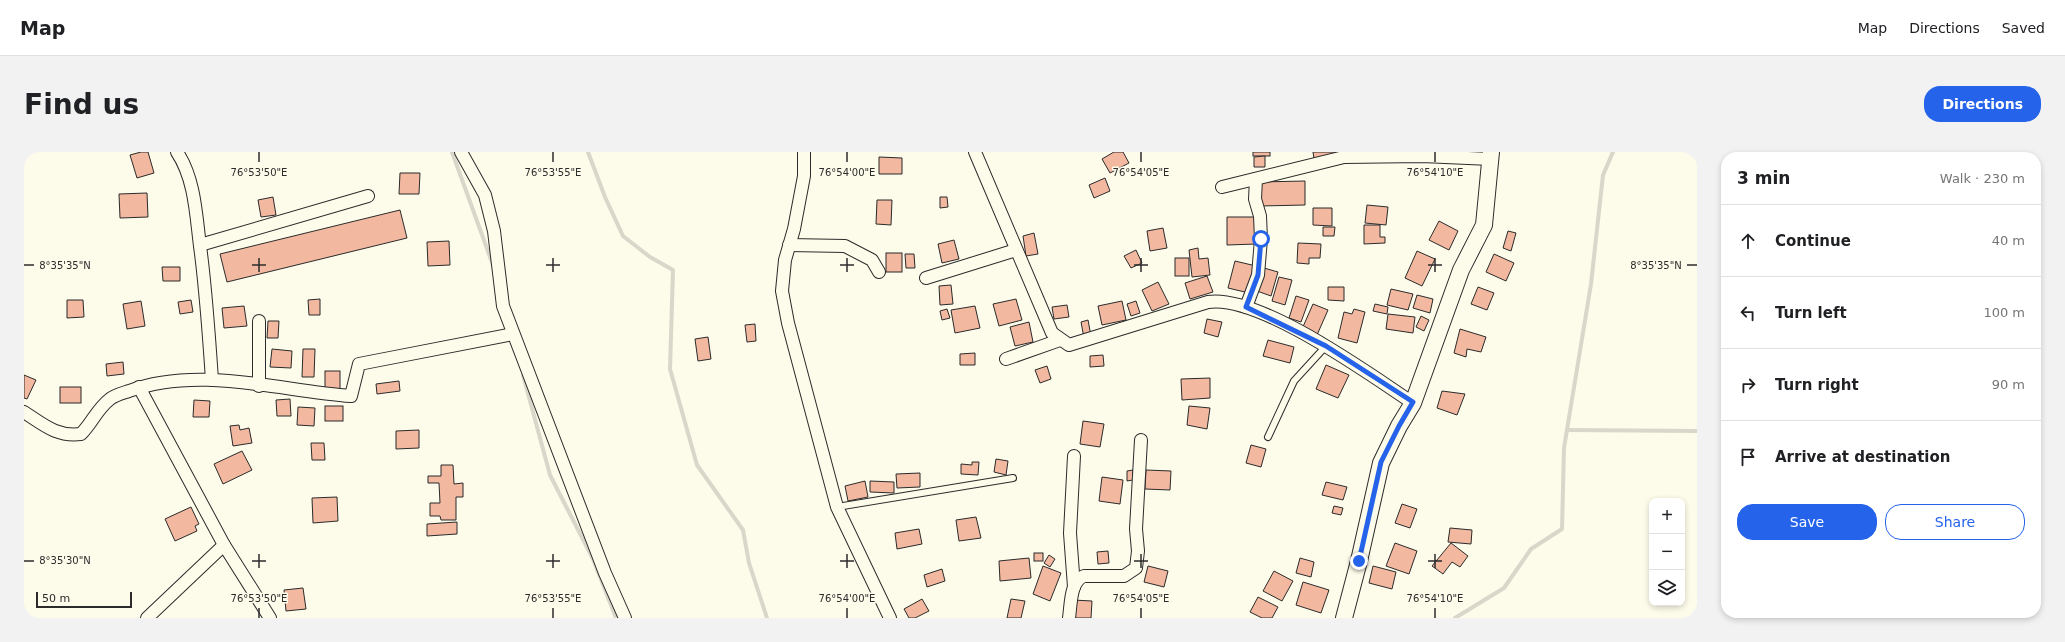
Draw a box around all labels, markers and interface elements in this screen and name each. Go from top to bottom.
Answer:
text: Map [20,17,65,39]
text: Map [1858,20,1887,36]
text: Directions [1909,20,1980,36]
text: Saved [2002,20,2045,36]
button: Directions [1924,86,2041,122]
text: Find us [24,88,139,121]
text: 76°53'50"E [231,167,287,178]
text: 76°53'55"E [525,167,581,178]
text: 76°54'00"E [819,167,875,178]
text: 76°54'05"E [1113,167,1169,178]
text: 76°54'10"E [1407,167,1463,178]
text: 3 min [1737,168,1790,188]
text: Walk · 230 m [1940,171,2025,186]
route start [1252,230,1270,248]
icon: ahead [1737,230,1759,252]
text: Continue [1775,232,1851,250]
text: 40 m [1992,233,2025,248]
text: 8°35'35"N [39,260,91,271]
text: 8°35'35"N [1630,260,1682,271]
icon: left [1737,302,1759,324]
text: Turn left [1775,304,1847,322]
text: 100 m [1983,305,2025,320]
icon: right [1737,374,1759,396]
text: Turn right [1775,376,1859,394]
text: 90 m [1992,377,2025,392]
icon: arrive [1737,446,1759,468]
text: Arrive at destination [1775,448,1950,466]
map controls [1649,498,1685,606]
button: + [1649,498,1685,534]
button: Save [1737,504,1877,540]
button: Share [1885,504,2025,540]
button: − [1649,534,1685,570]
route end [1350,552,1368,570]
text: 8°35'30"N [39,555,91,566]
button: layers [1649,570,1685,606]
scale bar [36,590,132,609]
text: 50 m [42,592,70,605]
text: 76°53'50"E [231,593,287,604]
text: 76°53'55"E [525,593,581,604]
text: 76°54'00"E [819,593,875,604]
text: 76°54'05"E [1113,593,1169,604]
text: 76°54'10"E [1407,593,1463,604]

